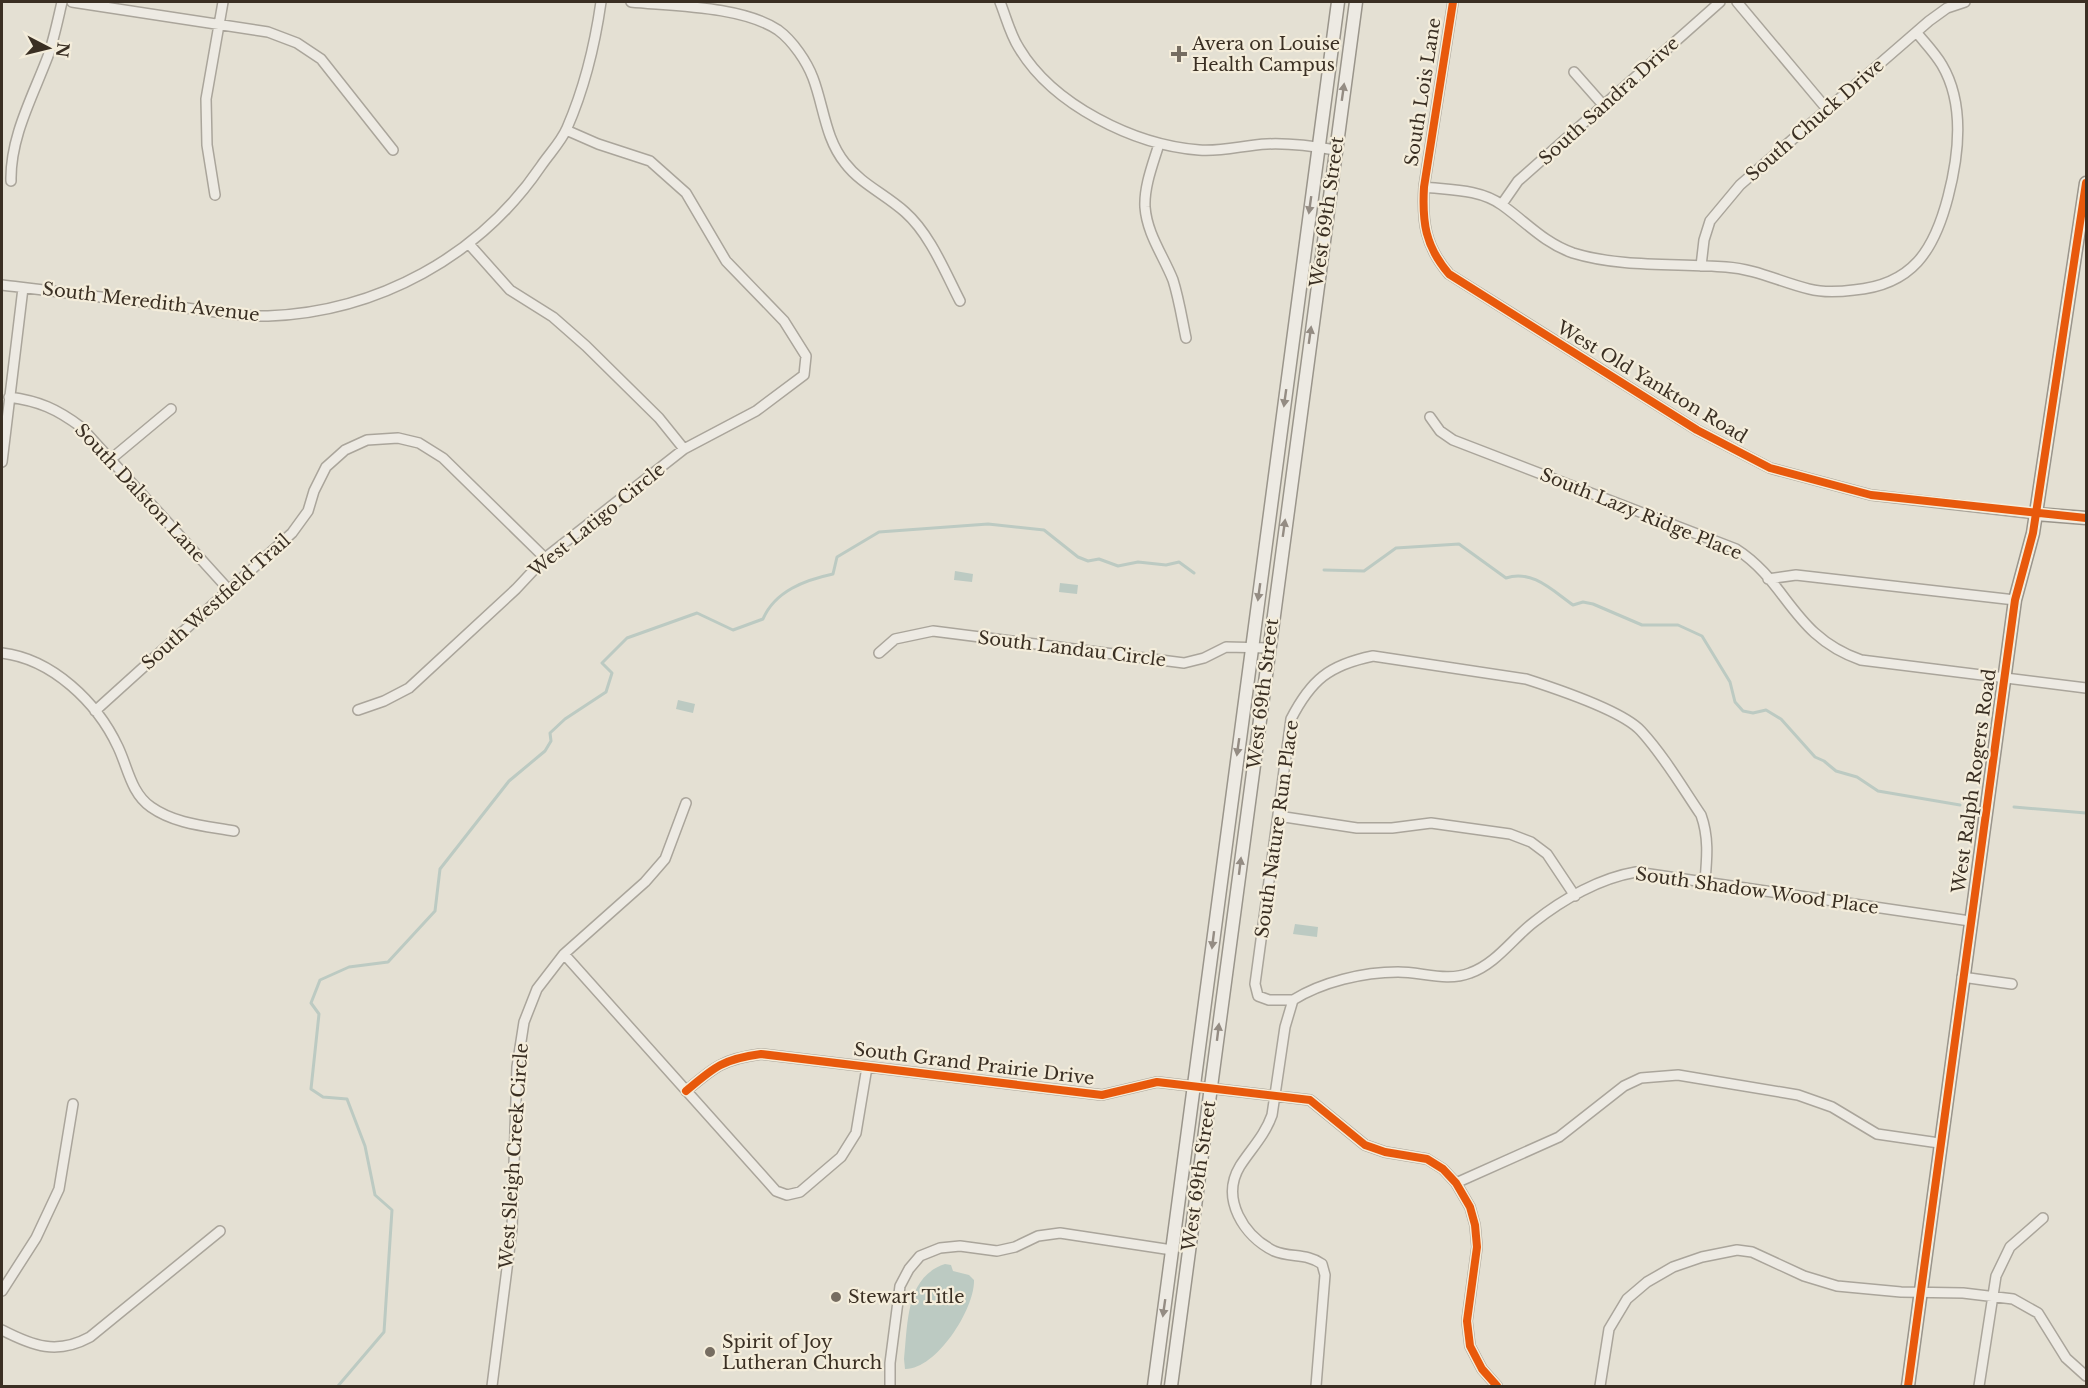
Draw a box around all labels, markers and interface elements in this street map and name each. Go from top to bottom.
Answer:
street label: South Lois Lane [1400,16,1446,168]
north arrow [18,18,78,78]
street label: South Sandra Drive [1534,32,1684,170]
place label: Avera on Louise Health Campus [1191,33,1340,76]
text: N [52,41,74,59]
marker: Avera on Louise Health Campus [1170,45,1188,63]
street label: South Chuck Drive [1741,54,1889,186]
one-way arrow [1339,82,1348,101]
street label: West 69th Street [1305,135,1348,290]
one-way arrow [1306,196,1315,215]
street label: South Meredith Avenue [41,278,261,326]
street label: West Old Yankton Road [1552,316,1751,448]
one-way arrow [1306,325,1315,344]
one-way arrow [1280,389,1289,408]
street label: South Dalston Lane [70,419,210,567]
street label: West Latigo Circle [524,458,669,582]
street label: South Lazy Ridge Place [1537,463,1745,565]
one-way arrow [1280,518,1289,537]
street label: South Westfield Trail [137,529,295,675]
one-way arrow [1254,582,1264,601]
street label: West 69th Street [1243,617,1283,772]
street label: South Landau Circle [977,627,1167,671]
street label: West Ralph Rogers Road [1947,667,2001,896]
street label: South Nature Run Place [1251,719,1303,939]
one-way arrow [1233,737,1242,756]
one-way arrow [1236,856,1245,875]
street label: South Shadow Wood Place [1634,863,1880,919]
one-way arrow [1209,931,1218,950]
one-way arrow [1214,1023,1223,1042]
street label: South Grand Prairie Drive [852,1038,1096,1090]
street label: West Sleigh Creek Circle [495,1042,533,1271]
street label: West 69th Street [1177,1099,1220,1254]
place label: Stewart Title [848,1286,965,1308]
marker: Stewart Title [829,1290,843,1304]
one-way arrow [1160,1299,1169,1318]
place label: Spirit of Joy Lutheran Church [722,1331,882,1374]
marker: Spirit of Joy Lutheran Church [703,1345,717,1359]

